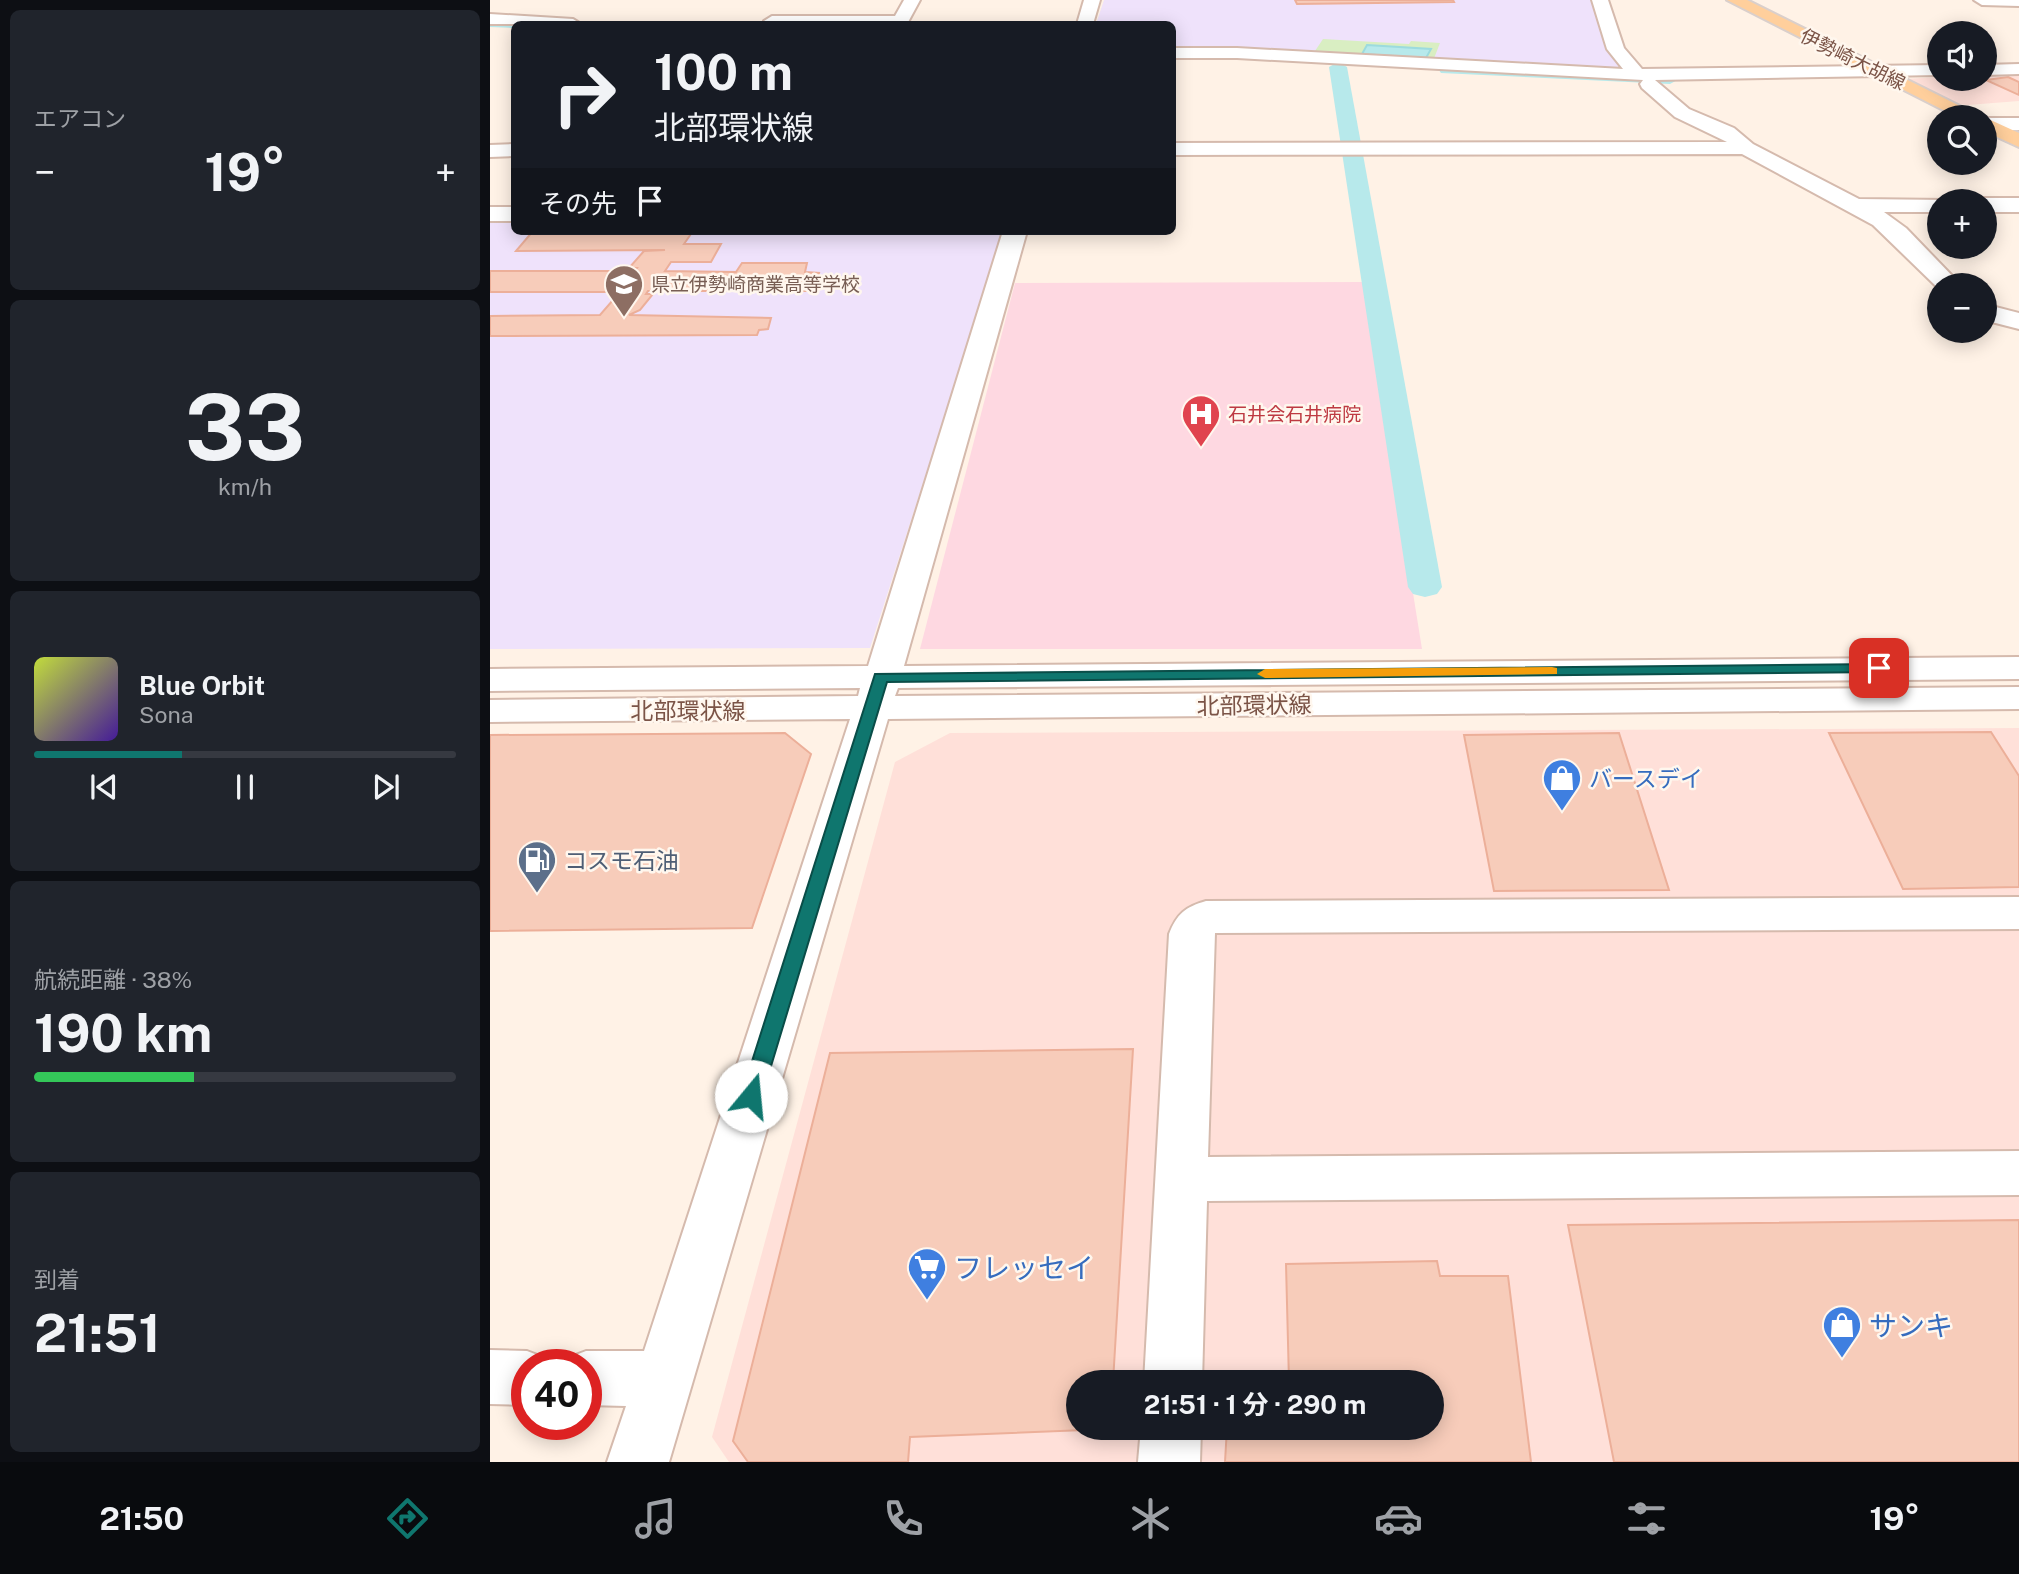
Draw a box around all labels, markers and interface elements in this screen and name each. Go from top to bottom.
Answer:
map controls [1927,21,1997,343]
button: sound [1927,21,1997,91]
street label: 伊勢崎大胡線 [1797,24,1909,94]
text: 100 m [654,43,793,101]
icon: right [539,49,630,140]
text: エアコン [34,105,126,132]
button: search [1927,105,1997,175]
text: 北部環状線 [654,109,814,146]
text: 19° [204,142,286,203]
text: − [34,150,55,195]
text: + [435,150,456,195]
icon: arrive [631,182,669,220]
text: その先 [539,188,617,219]
button: + [1927,189,1997,259]
school or university icon: 県立伊勢崎商業高等学校 [603,263,645,318]
place label: 県立伊勢崎商業高等学校 [651,273,860,295]
button: − [1927,273,1997,343]
text: 33 [185,374,305,480]
hospital icon: 石井会石井病院 [1180,393,1222,448]
place label: 石井会石井病院 [1228,403,1361,425]
text: km/h [218,473,272,500]
pin [1849,638,1909,698]
icon: arrive [1860,649,1898,687]
text: Blue Orbit [139,670,265,701]
street label: 北部環状線 [1196,690,1312,720]
street label: 北部環状線 [631,697,746,724]
text: Sona [139,701,193,728]
shop icon: バースデイ [1541,757,1583,812]
place label: バースデイ [1589,765,1703,792]
icon: previous [85,768,123,806]
icon: pause [226,768,264,806]
icon: next [367,768,405,806]
fuel station icon: コスモ石油 [516,839,558,894]
place label: コスモ石油 [564,847,679,874]
text: 航続距離 · 38% [34,966,192,993]
text: 190 km [34,1003,212,1064]
position arrow [714,1059,788,1133]
supermarket icon: フレッセイ [906,1246,948,1301]
place label: フレッセイ [954,1251,1094,1284]
text: 到着 [34,1266,80,1293]
text: 21:51 [34,1303,161,1364]
shop icon: サンキ [1821,1304,1863,1359]
place label: サンキ [1869,1309,1953,1342]
speed limit sign: 40 [511,1349,602,1440]
text: 21:51 · 1 分 · 290 m [1144,1389,1366,1420]
icon: directions [383,1494,432,1543]
icon: music [631,1494,680,1543]
icon: phone [879,1494,928,1543]
icon: climate [1126,1494,1175,1543]
icon: car [1374,1494,1423,1543]
icon: filters [1622,1494,1671,1543]
text: 21:50 [99,1500,184,1537]
text: 19° [1870,1500,1920,1537]

